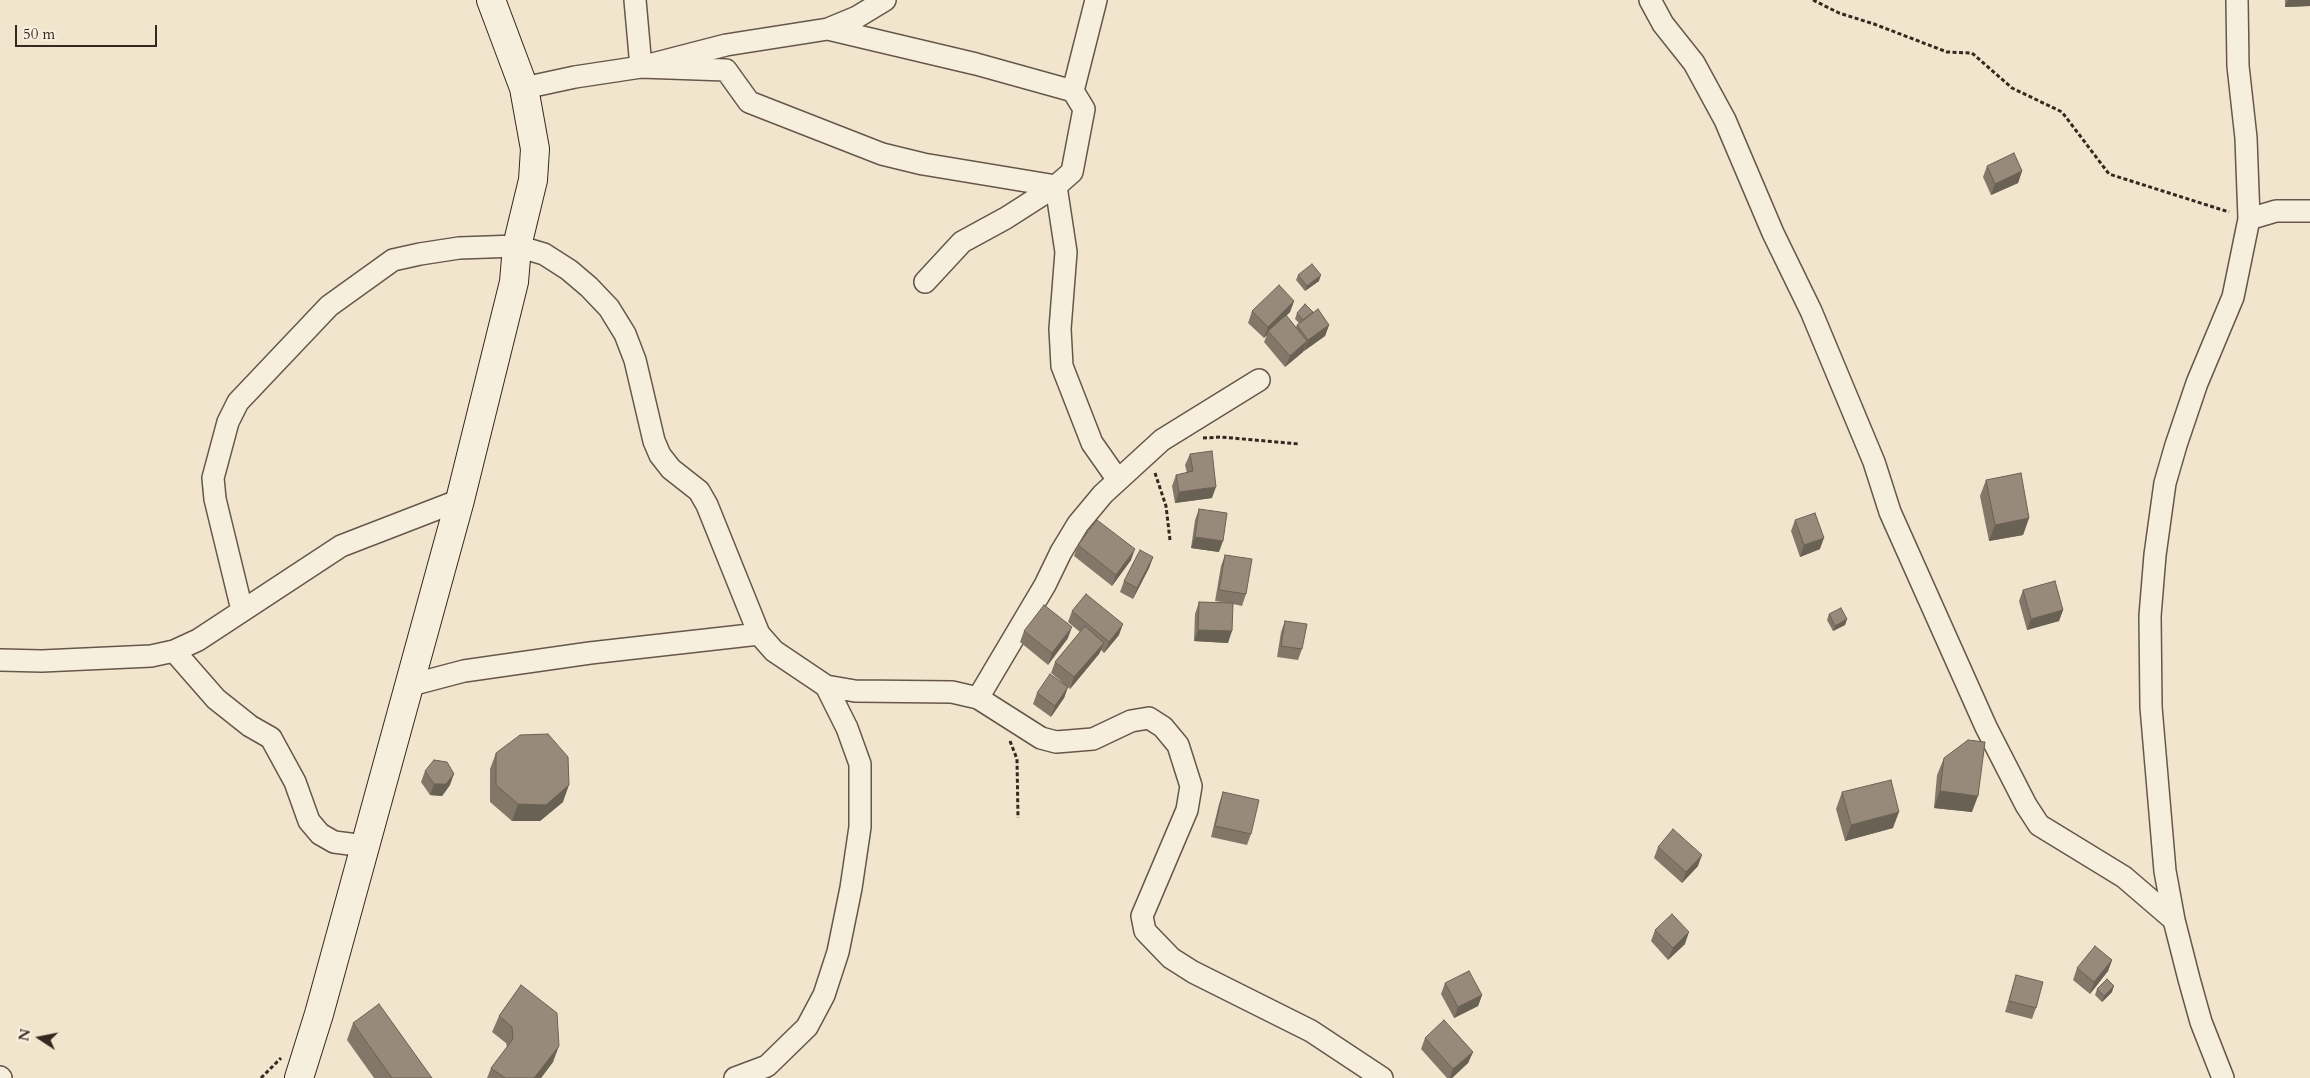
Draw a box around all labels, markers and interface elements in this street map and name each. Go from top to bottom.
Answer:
scale bar [18,15,160,47]
text: 50 m [23,24,55,44]
north arrow [15,1013,65,1063]
text: N [14,1027,35,1043]

